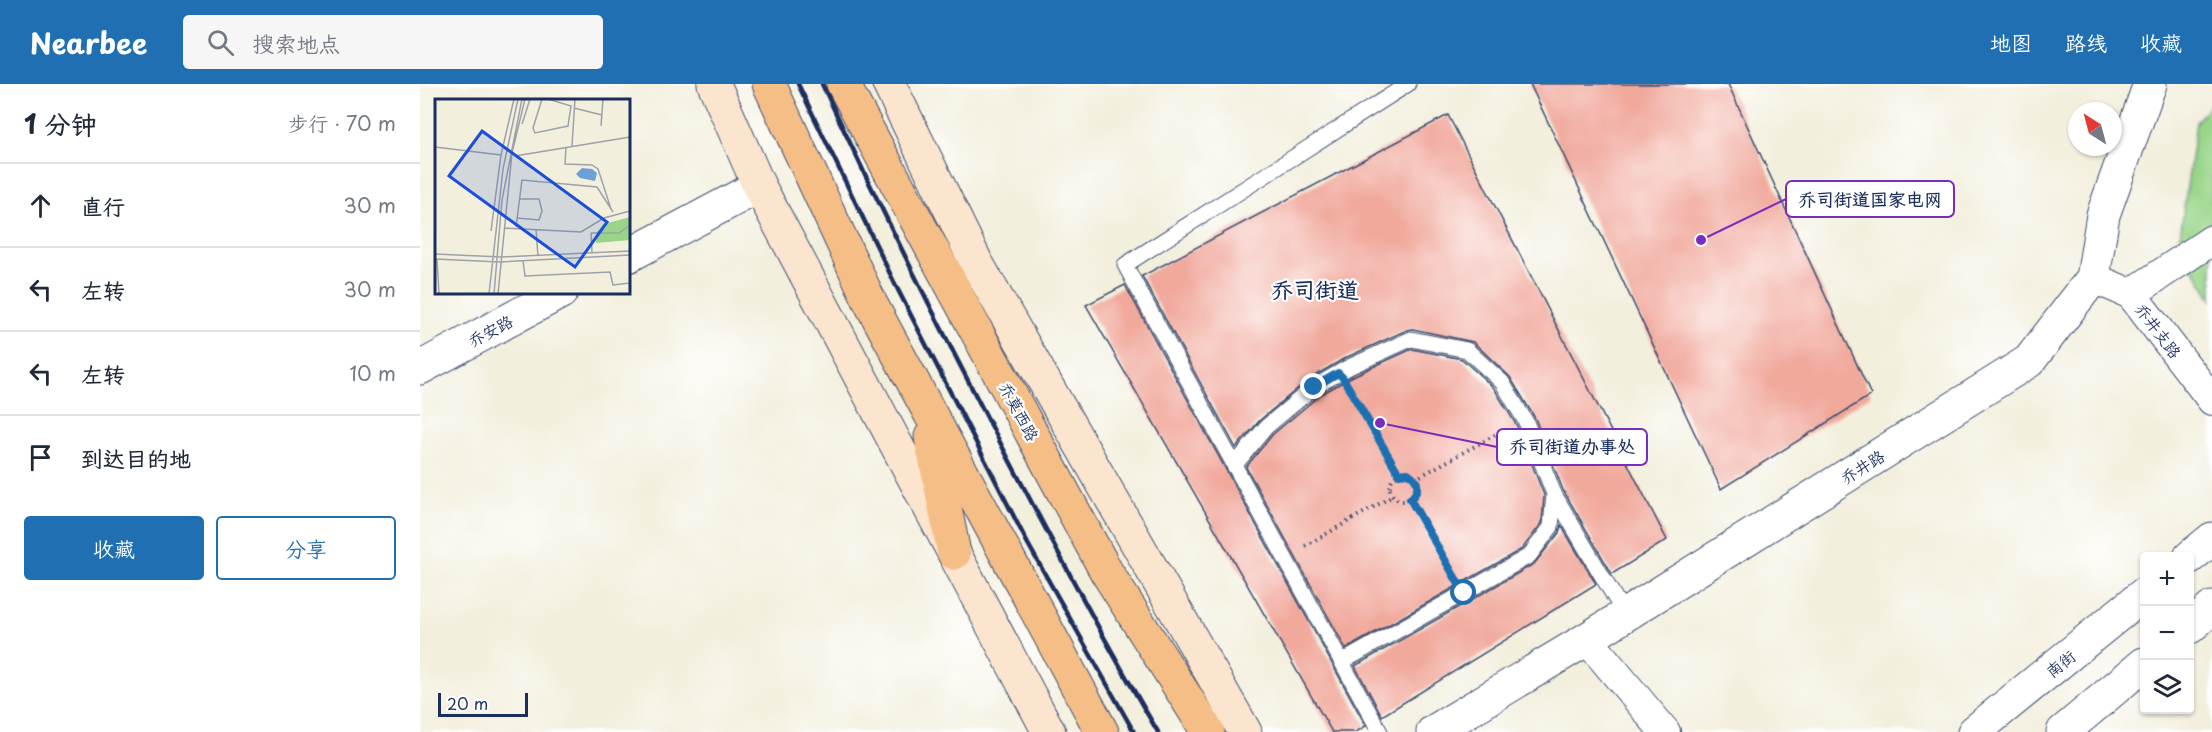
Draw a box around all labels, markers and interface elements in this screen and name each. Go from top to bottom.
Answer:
search box [183,15,603,69]
text: Nearbee [30,21,147,64]
icon: search [204,26,237,59]
text: 搜索地点 [252,26,340,59]
text: 地图 [1990,26,2032,58]
text: 路线 [2065,26,2107,58]
text: 收藏 [2140,26,2182,58]
inset map [435,99,630,294]
north arrow [2068,102,2122,156]
text: 1 分钟 [24,104,97,143]
text: 步行 · 70 m [288,108,396,138]
callout: 乔司街道国家电网 [1786,181,1954,217]
text: 乔司街道国家电网 [1798,185,1942,212]
icon: ahead [24,189,57,222]
text: 直行 [81,189,125,222]
text: 30 m [343,190,396,220]
district label: 乔司街道 [1271,272,1359,305]
icon: left [24,273,57,306]
text: 左转 [81,273,125,306]
text: 30 m [343,274,396,304]
street label: 乔井支路 [2130,297,2188,363]
street label: 乔安路 [463,308,517,352]
icon: left [24,357,57,390]
text: 左转 [81,357,125,390]
text: 10 m [349,358,396,388]
route end [1300,373,1326,399]
street label: 乔莫西路 [994,377,1046,445]
callout: 乔司街道办事处 [1497,429,1647,465]
text: 乔司街道办事处 [1509,432,1635,459]
icon: arrive [24,441,57,474]
text: 到达目的地 [81,441,191,474]
street label: 乔井路 [1835,443,1889,489]
button: 收藏 [24,516,204,580]
button: 分享 [216,516,396,580]
map controls [2140,552,2194,714]
button: + [2140,552,2194,606]
route start [1450,579,1476,605]
button: − [2140,606,2194,660]
street label: 南街 [2040,644,2080,682]
button: layers [2140,660,2194,714]
scale bar [438,690,528,718]
text: 20 m [447,691,488,715]

